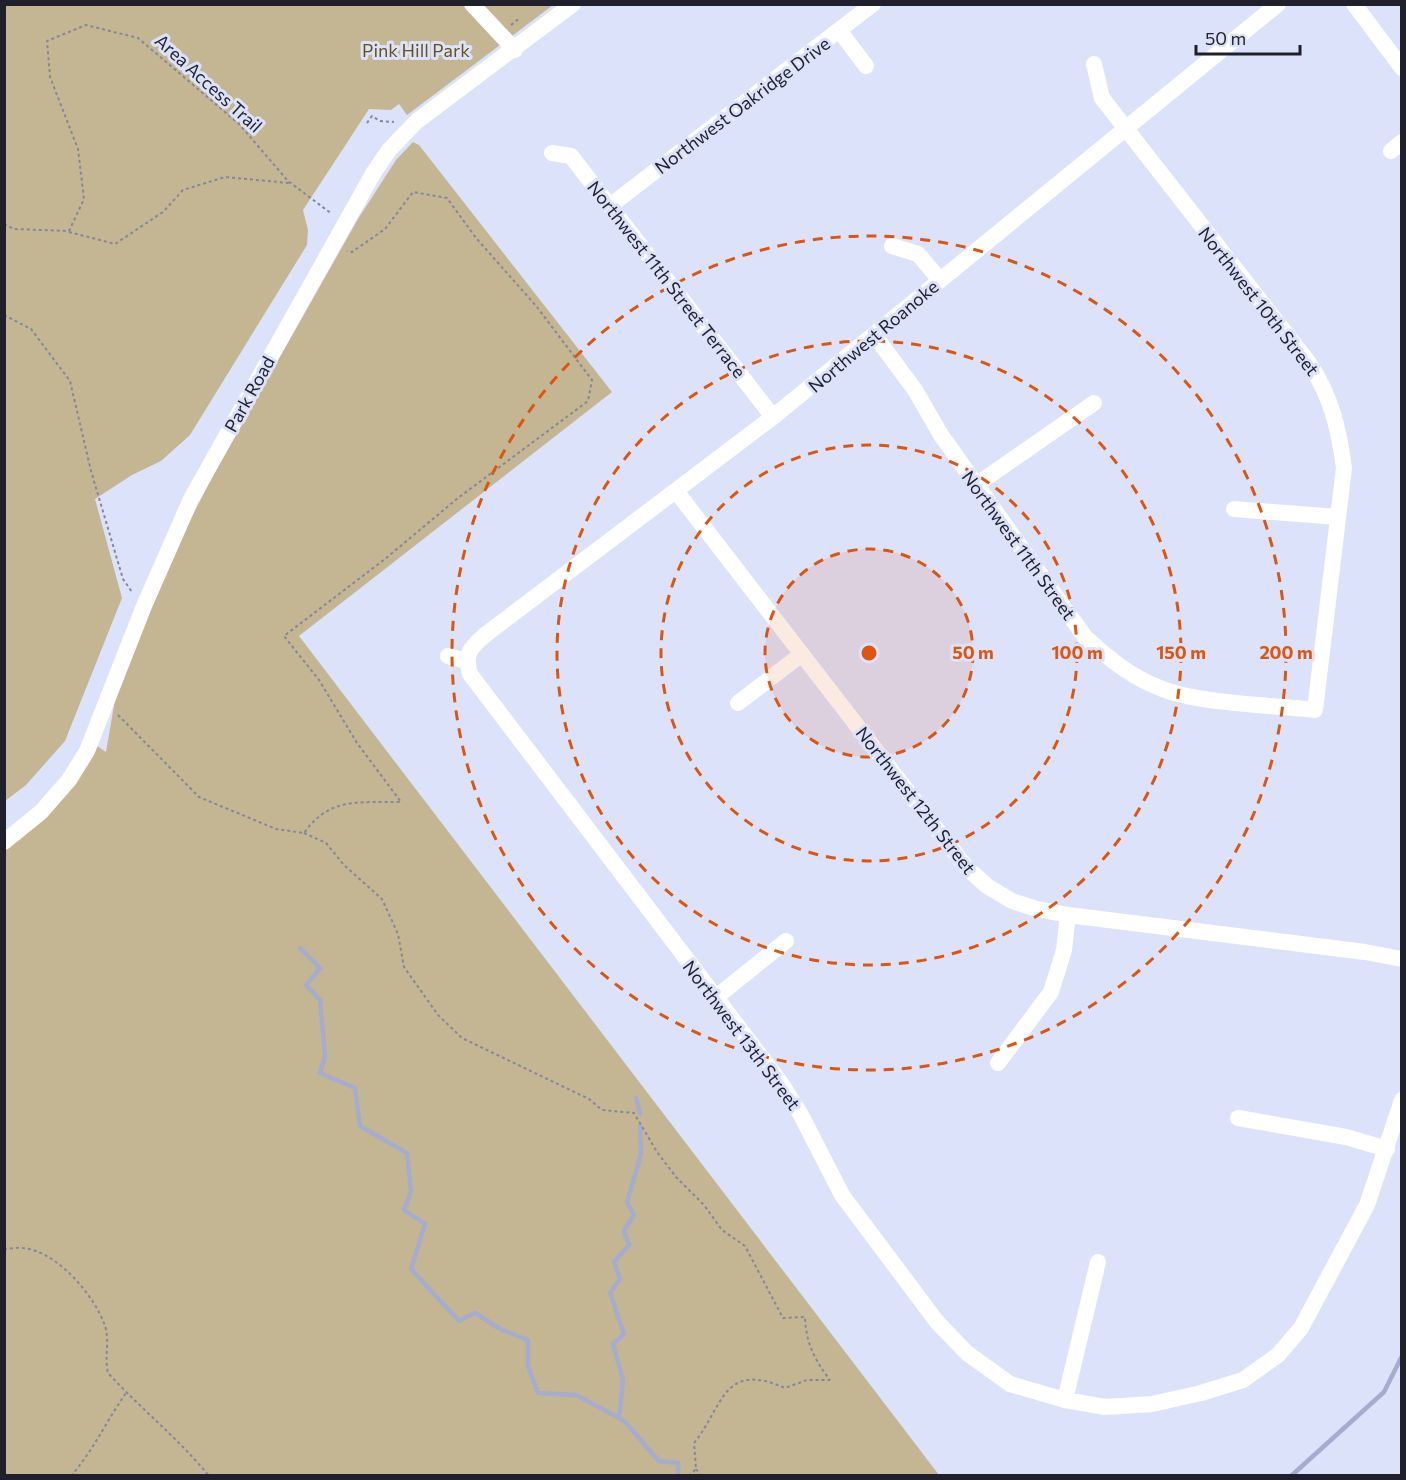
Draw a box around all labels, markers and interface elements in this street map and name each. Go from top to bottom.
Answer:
scale bar [1196,18,1300,56]
text: 50 m [1205,27,1246,49]
street label: Area Access Trail [151,29,267,137]
street label: Northwest Oakridge Drive [650,32,834,178]
park label: Pink Hill Park [362,39,470,61]
street label: Northwest 11th Street Terrace [583,176,751,382]
street label: Northwest 10th Street [1194,222,1324,380]
street label: Northwest Roanoke [803,275,943,397]
street label: Park Road [219,352,279,436]
street label: Northwest 11th Street [958,466,1080,624]
text: 50 m [952,641,994,663]
text: 100 m [1051,641,1103,663]
text: 150 m [1156,641,1206,663]
text: 200 m [1259,641,1313,663]
centre of rings [859,643,879,663]
street label: Northwest 12th Street [852,722,980,878]
street label: Northwest 13th Street [679,956,805,1114]

